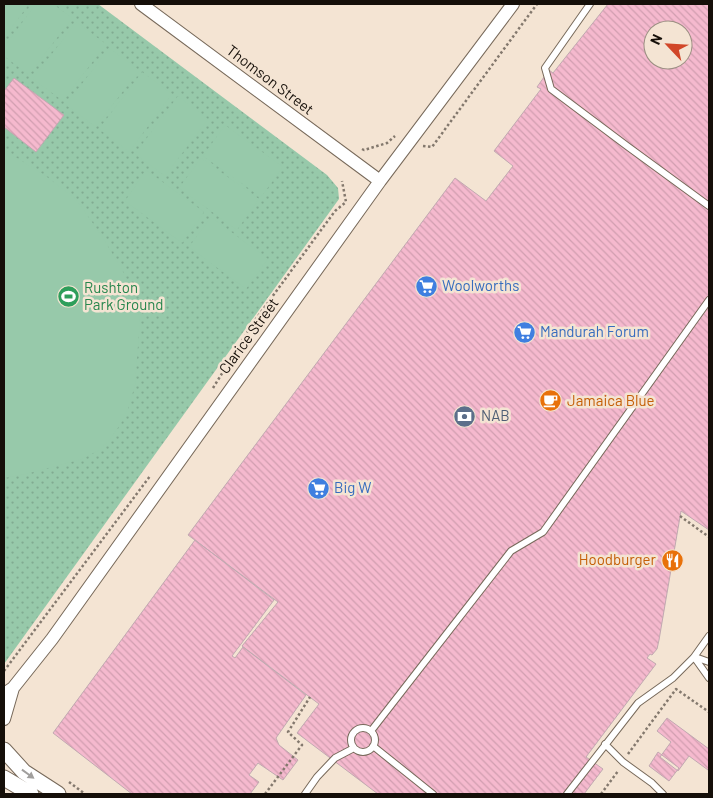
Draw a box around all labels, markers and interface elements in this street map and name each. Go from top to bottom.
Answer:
north arrow [643,20,693,70]
text: N [646,31,665,47]
street label: Thomson Street [223,41,318,118]
supermarket icon: Woolworths [414,274,438,298]
place label: Woolworths [442,276,519,294]
place label: Rushton Park Ground [84,278,163,313]
sports icon: Rushton Park Ground [56,285,80,309]
street label: Clarice Street [215,294,282,377]
supermarket icon: Mandurah Forum [512,320,536,344]
place label: Mandurah Forum [540,322,649,340]
cafe icon: Jamaica Blue [539,389,563,413]
place label: Jamaica Blue [567,391,655,409]
bank icon: NAB [453,404,477,428]
place label: NAB [481,406,510,424]
supermarket icon: Big W [306,476,330,500]
place label: Big W [334,478,371,496]
restaurant icon: Hoodburger [660,548,684,572]
place label: Hoodburger [579,550,657,568]
one-way arrow [22,769,35,779]

